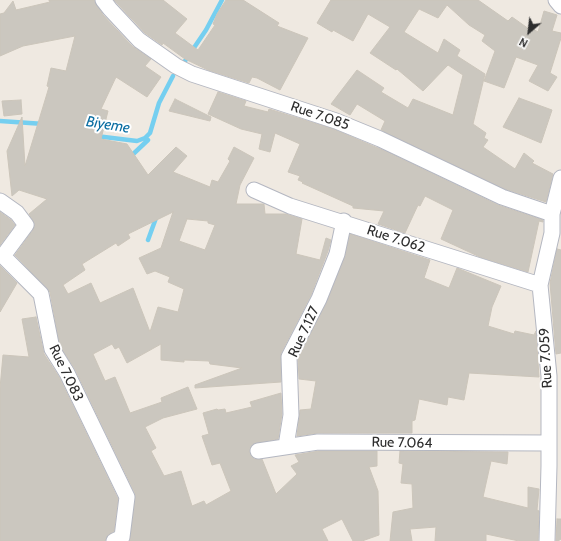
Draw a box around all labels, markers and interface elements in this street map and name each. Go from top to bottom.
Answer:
north arrow [509,12,549,52]
text: N [517,35,530,51]
street label: Rue 7.085 [288,98,352,134]
water label: Biyeme [85,113,131,137]
street label: Rue 7.062 [365,222,427,256]
street label: Rue 7.127 [285,304,323,360]
street label: Rue 7.059 [536,327,556,389]
street label: Rue 7.083 [45,342,87,404]
street label: Rue 7.064 [371,434,433,452]

